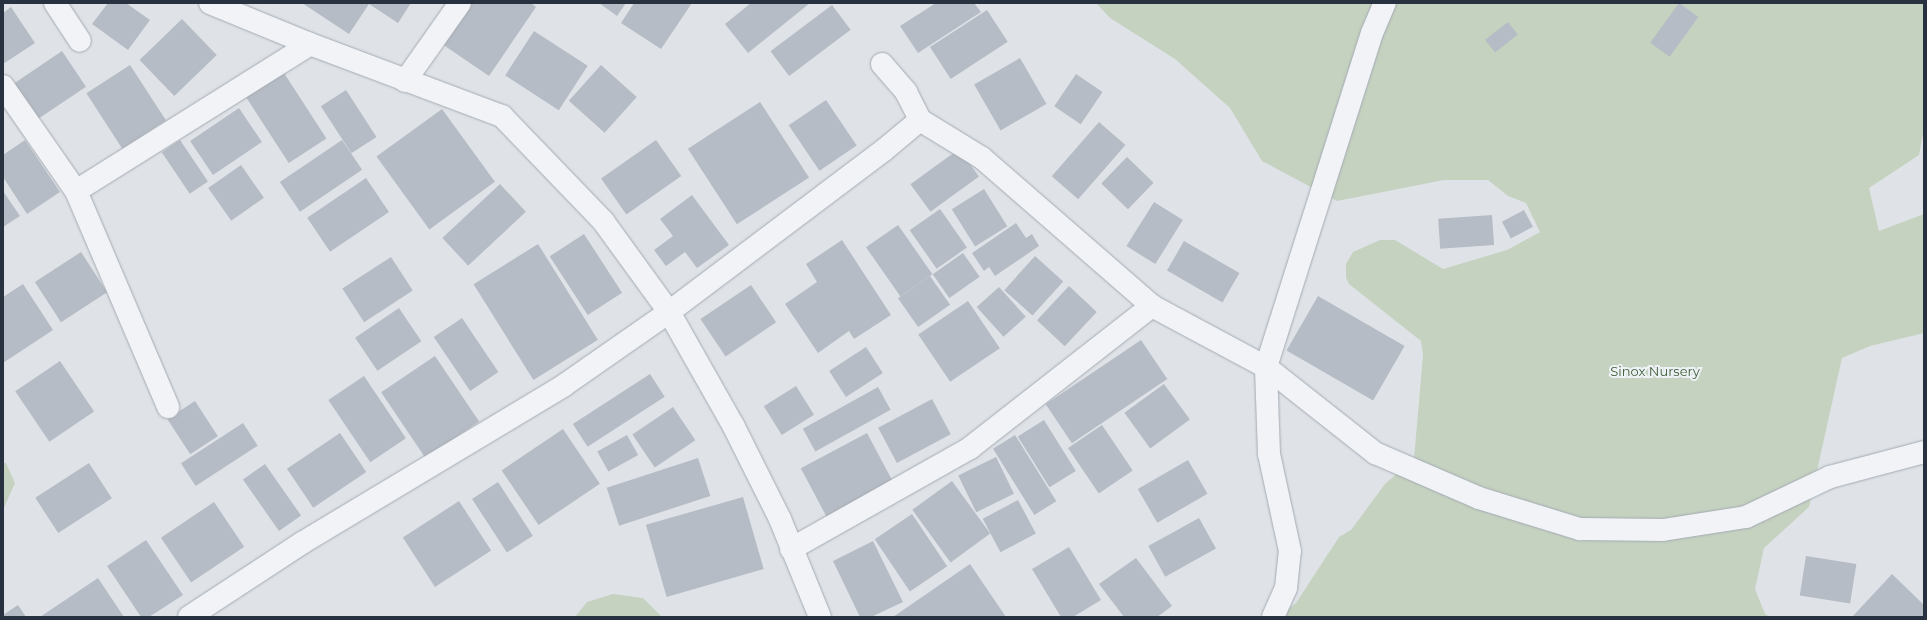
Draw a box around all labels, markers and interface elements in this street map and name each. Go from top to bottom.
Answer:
park label: Sinox Nursery [1610,363,1700,379]

